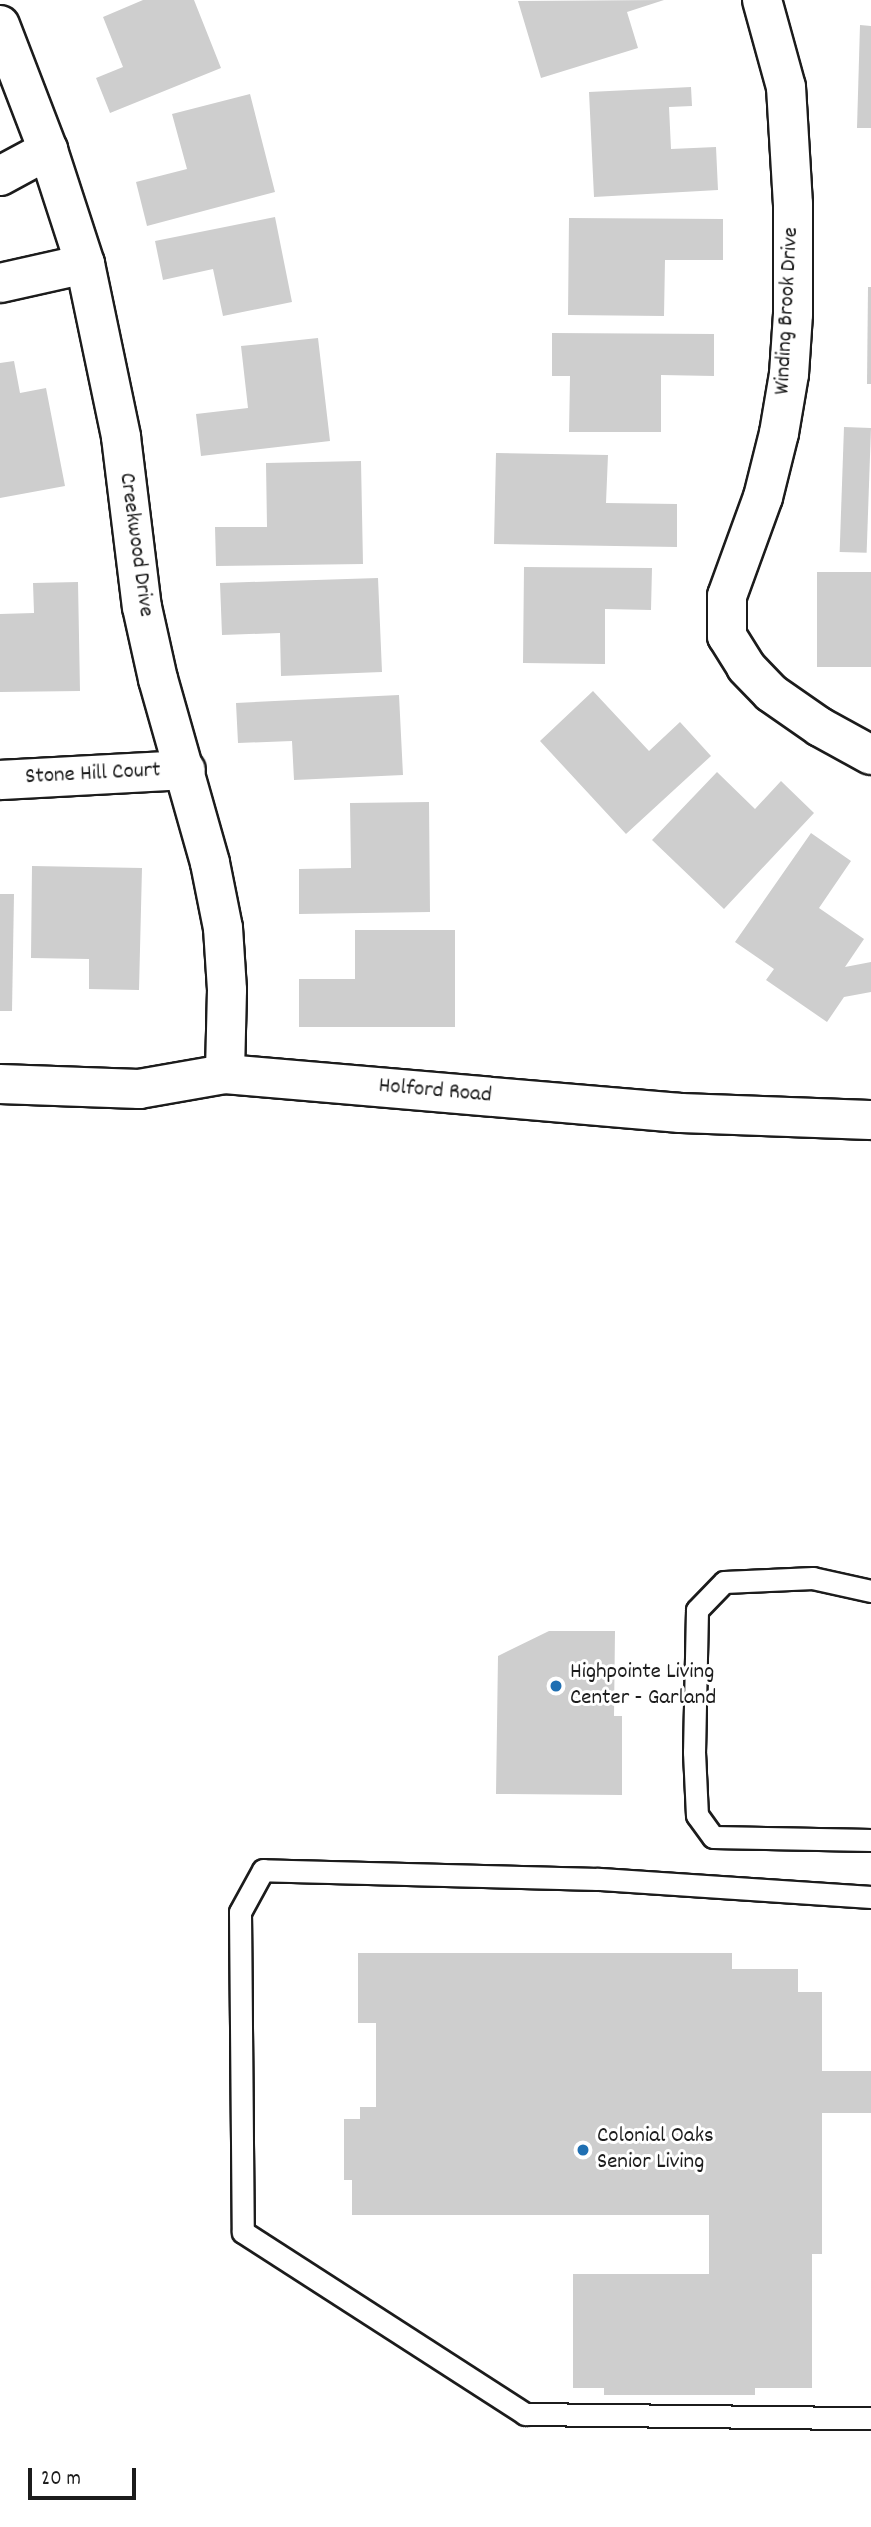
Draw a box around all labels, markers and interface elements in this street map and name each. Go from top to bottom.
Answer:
street label: Winding Brook Drive [770,226,806,396]
street label: Creekwood Drive [111,471,159,619]
street label: Stone Hill Court [25,758,161,792]
street label: Holford Road [377,1073,493,1111]
place label: Highpointe Living Center - Garland [570,1659,716,1713]
marker: Highpointe Living Center - Garland [548,1678,564,1694]
place label: Colonial Oaks Senior Living [597,2123,714,2177]
marker: Colonial Oaks Senior Living [575,2142,591,2158]
scale bar [32,2454,140,2498]
text: 20 m [41,2465,81,2495]

